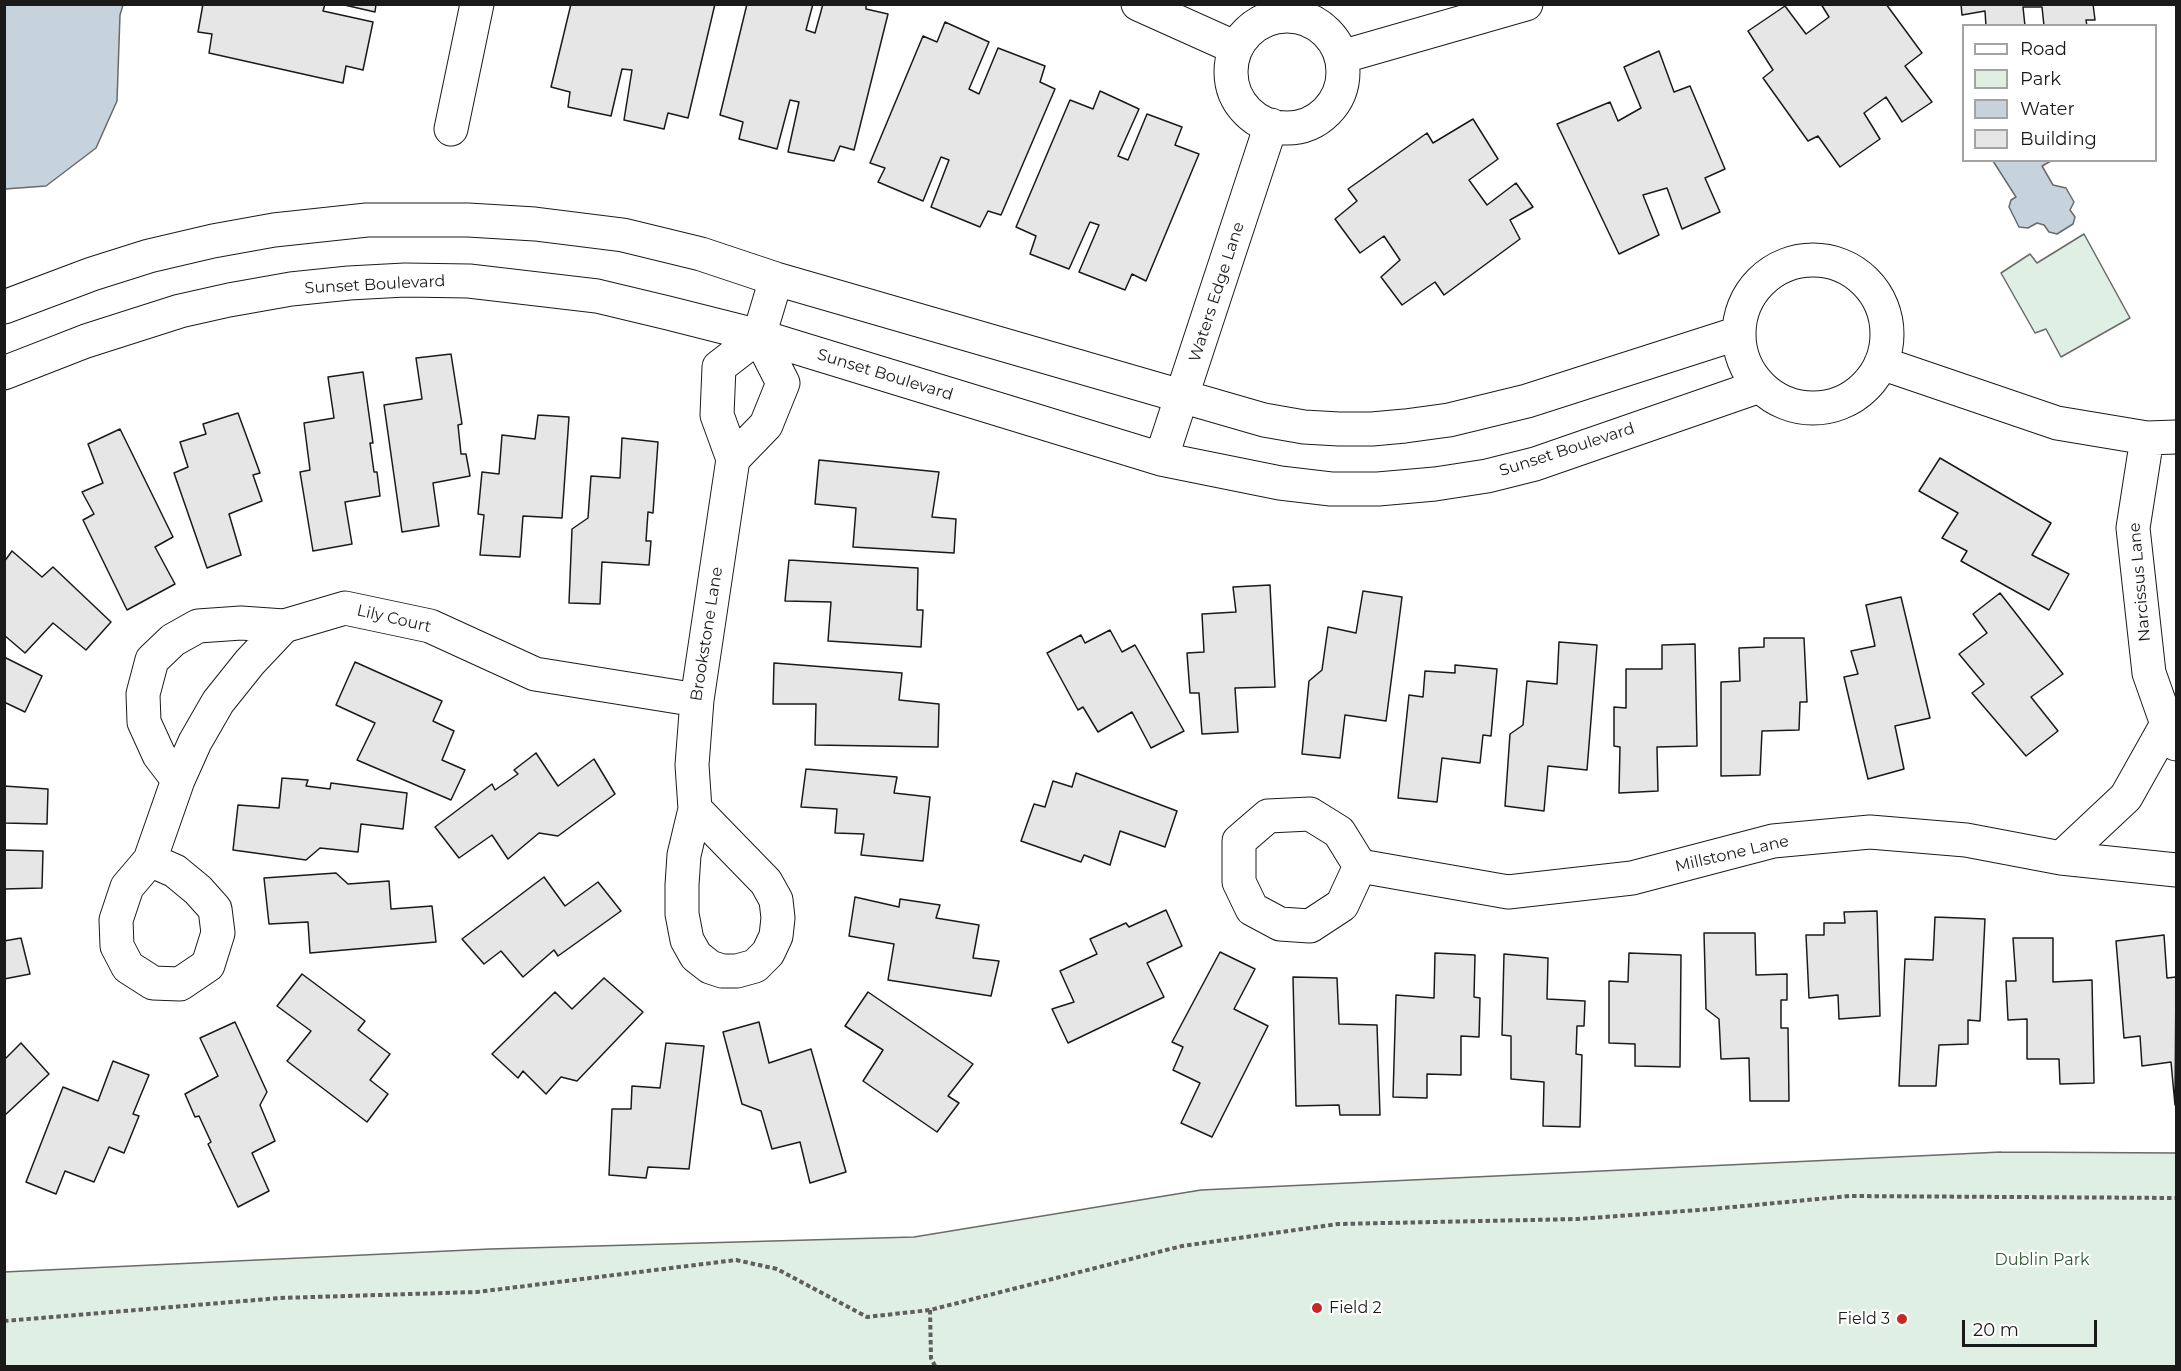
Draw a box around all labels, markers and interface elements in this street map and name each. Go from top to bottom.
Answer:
legend [1962,24,2157,162]
text: Road [2020,38,2067,60]
text: Park [2020,68,2061,90]
text: Water [2020,98,2075,120]
text: Building [2020,128,2097,150]
street label: Waters Edge Lane [1185,220,1249,364]
street label: Sunset Boulevard [304,272,446,298]
street label: Sunset Boulevard [815,345,955,405]
street label: Sunset Boulevard [1497,419,1637,481]
street label: Narcissus Lane [2125,522,2155,642]
street label: Brookstone Lane [687,565,727,703]
street label: Lily Court [355,601,433,637]
street label: Millstone Lane [1673,832,1791,876]
park label: Dublin Park [1995,1250,2089,1270]
place label: Field 2 [1329,1298,1382,1318]
marker: Field 2 [1310,1301,1324,1315]
scale bar [1965,1308,2100,1346]
place label: Field 3 [1838,1309,1890,1329]
marker: Field 3 [1895,1312,1909,1326]
text: 20 m [1973,1319,2019,1341]

